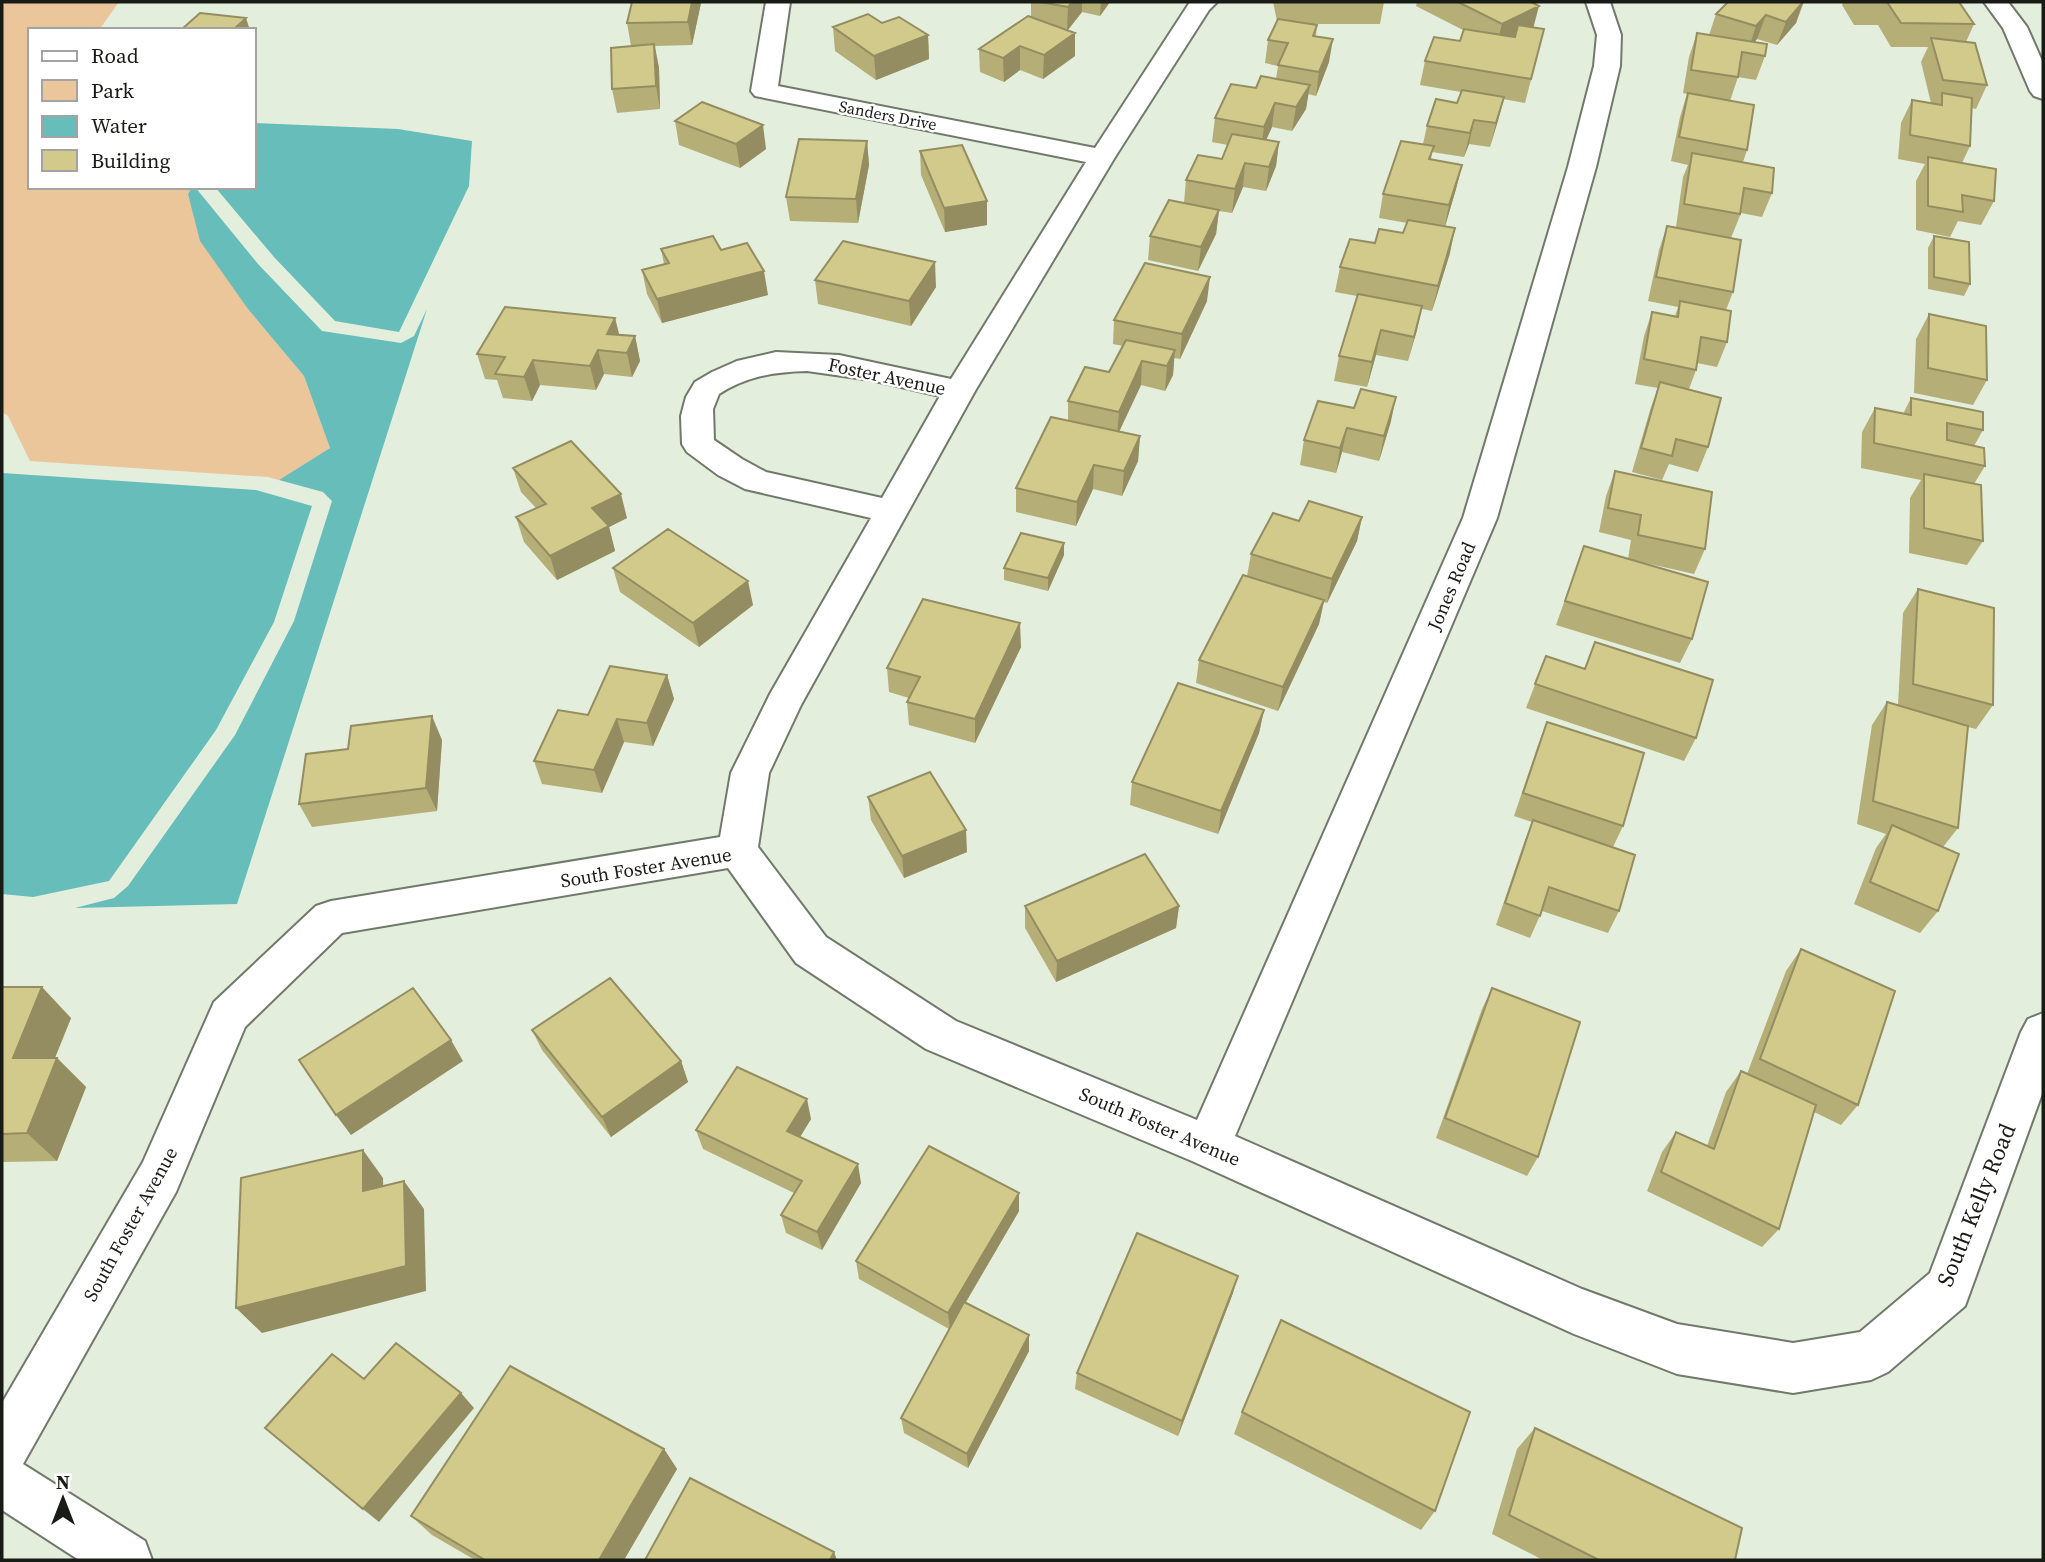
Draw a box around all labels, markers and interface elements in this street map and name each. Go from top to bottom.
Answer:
legend [28,28,256,189]
text: Road [91,41,139,70]
text: Park [91,76,135,105]
street label: Sanders Drive [837,95,939,135]
text: Water [91,111,147,140]
text: Building [91,146,170,175]
street label: Foster Avenue [826,351,948,401]
street label: Jones Road [1420,537,1481,635]
street label: South Foster Avenue [559,841,733,893]
street label: South Foster Avenue [1075,1080,1245,1172]
street label: South Kelly Road [1929,1119,2023,1291]
street label: South Foster Avenue [77,1142,183,1306]
north arrow [28,1464,98,1534]
text: N [56,1469,70,1495]

